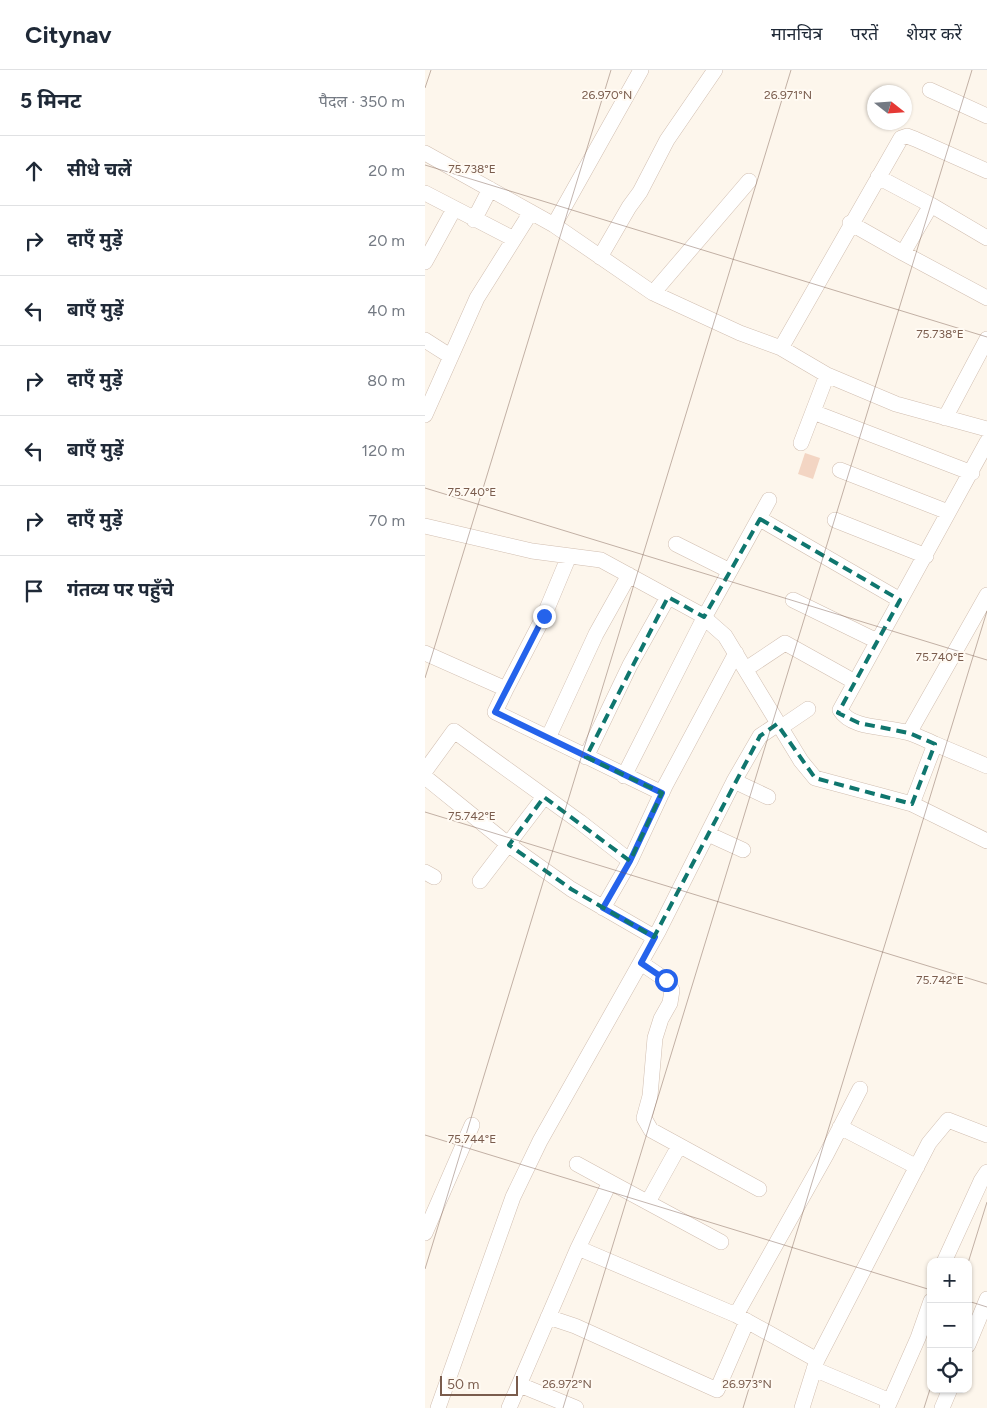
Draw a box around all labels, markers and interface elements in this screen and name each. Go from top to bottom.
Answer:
text: Citynav [25,20,112,49]
text: मानचित्र [771,23,822,45]
text: परतें [850,23,878,45]
text: शेयर करें [906,23,962,45]
north arrow [867,85,912,130]
text: 5 मिनट [20,88,81,113]
text: 26.970°N [582,88,632,102]
text: 26.971°N [764,88,812,102]
text: पैदल · 350 m [319,92,405,111]
icon: ahead [20,157,48,185]
text: सीधे चलें [67,158,131,181]
text: 20 m [368,161,405,180]
text: 75.738°E [448,162,496,176]
icon: right [20,227,48,255]
text: दाएँ मुड़ें [67,228,123,251]
text: 20 m [368,231,405,250]
icon: left [20,297,48,325]
text: बाएँ मुड़ें [67,298,124,321]
text: 40 m [367,301,405,320]
text: 75.738°E [916,327,964,341]
icon: right [20,367,48,395]
text: दाएँ मुड़ें [67,368,123,391]
text: 80 m [367,371,405,390]
icon: left [20,437,48,465]
text: बाएँ मुड़ें [67,438,124,461]
text: 120 m [362,441,405,460]
text: 75.740°E [448,485,496,499]
icon: right [20,507,48,535]
text: दाएँ मुड़ें [67,508,123,531]
text: 70 m [369,511,405,530]
icon: arrive [20,577,48,605]
text: गंतव्य पर पहुँचे [67,578,174,601]
route end [533,605,556,628]
text: 75.740°E [916,650,964,664]
text: 75.742°E [448,809,496,823]
route start [655,969,678,992]
text: 75.742°E [916,973,964,987]
text: 75.744°E [448,1132,496,1146]
map controls [927,1258,972,1393]
button: + [927,1258,972,1303]
button: − [927,1303,972,1348]
button: locate [927,1348,972,1393]
scale bar [440,1373,517,1396]
text: 50 m [447,1376,479,1393]
text: 26.972°N [542,1377,592,1391]
text: 26.973°N [722,1377,772,1391]

